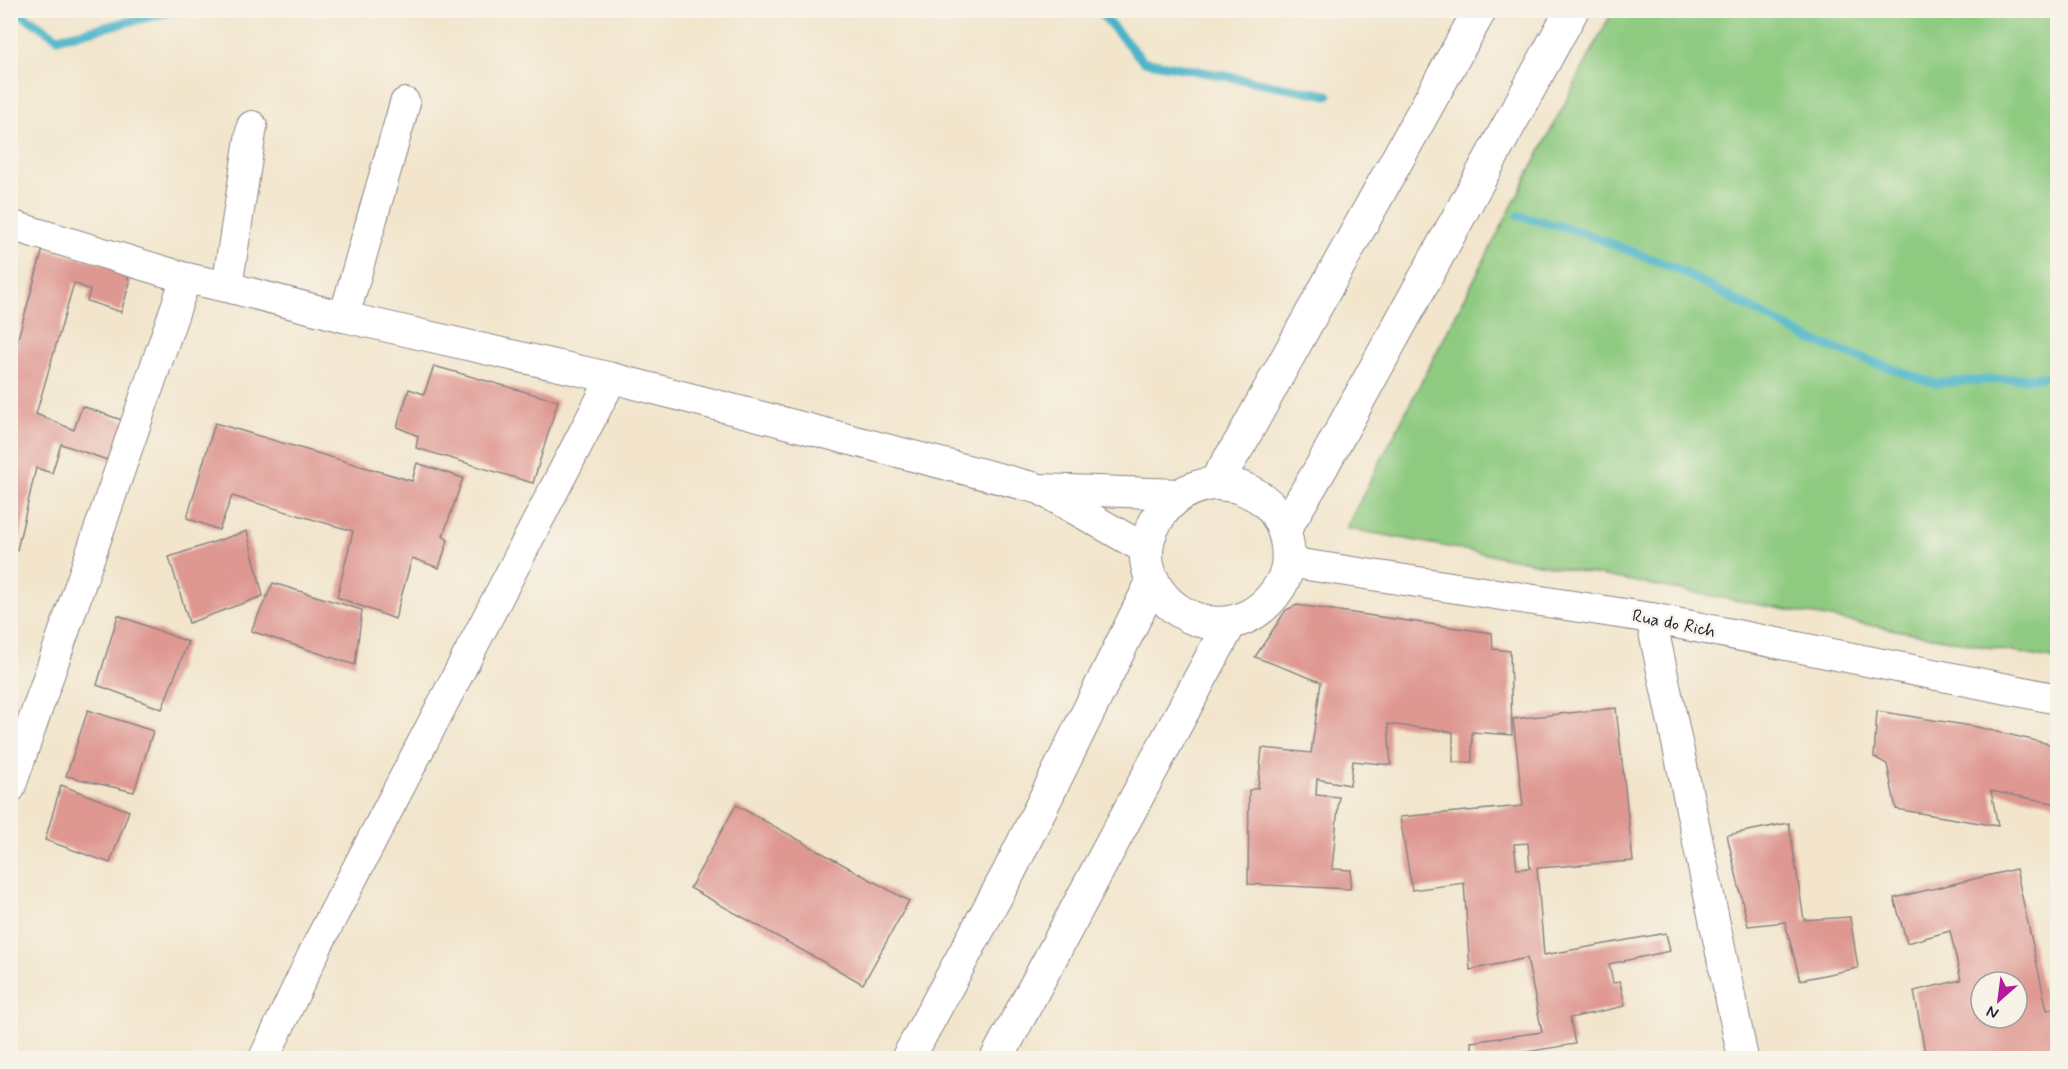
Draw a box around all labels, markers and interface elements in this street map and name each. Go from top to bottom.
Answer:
street label: Rua do Rich [1630,604,1717,644]
north arrow [1969,970,2029,1030]
text: N [1983,1000,2002,1024]

